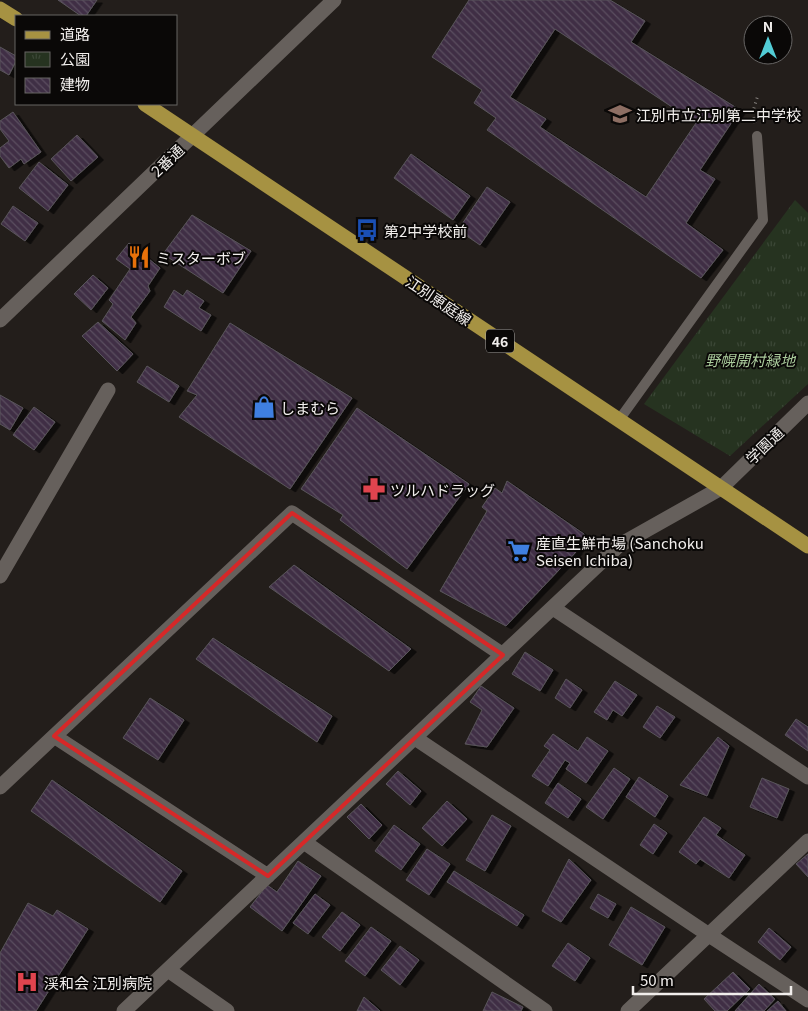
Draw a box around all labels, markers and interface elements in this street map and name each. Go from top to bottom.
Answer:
legend [15,15,178,105]
north arrow [743,15,793,65]
text: N [763,16,773,36]
text: 道路 [60,23,90,44]
text: 公園 [60,48,90,69]
text: 建物 [60,73,90,94]
school or university icon: 江別市立江別第二中学校 [607,101,633,127]
place label: 江別市立江別第二中学校 [636,104,801,125]
street label: 2番通 [146,139,188,181]
bus stop icon: 第2中学校前 [354,217,380,243]
place label: 第2中学校前 [384,220,467,241]
restaurant icon: ミスターボブ [126,244,152,270]
place label: ミスターボブ [156,247,246,268]
street label: 江別恵庭線 [402,270,476,330]
road number: 46 [486,330,514,352]
park label: 野幌開村緑地 [705,349,797,370]
shop icon: しまむら [251,394,277,420]
place label: しまむら [280,397,340,418]
street label: 学園通 [741,422,787,468]
pharmacy icon: ツルハドラッグ [361,476,387,502]
place label: ツルハドラッグ [390,479,495,500]
place label: 産直生鮮市場 (Sanchoku Seisen Ichiba) [536,532,704,570]
supermarket icon: 産直生鮮市場 (Sanchoku Seisen Ichiba) [506,538,532,564]
scale bar [633,964,790,996]
hospital icon: 渓和会 江別病院 [14,969,40,995]
text: 50 m [640,969,674,990]
place label: 渓和会 江別病院 [44,972,152,993]

